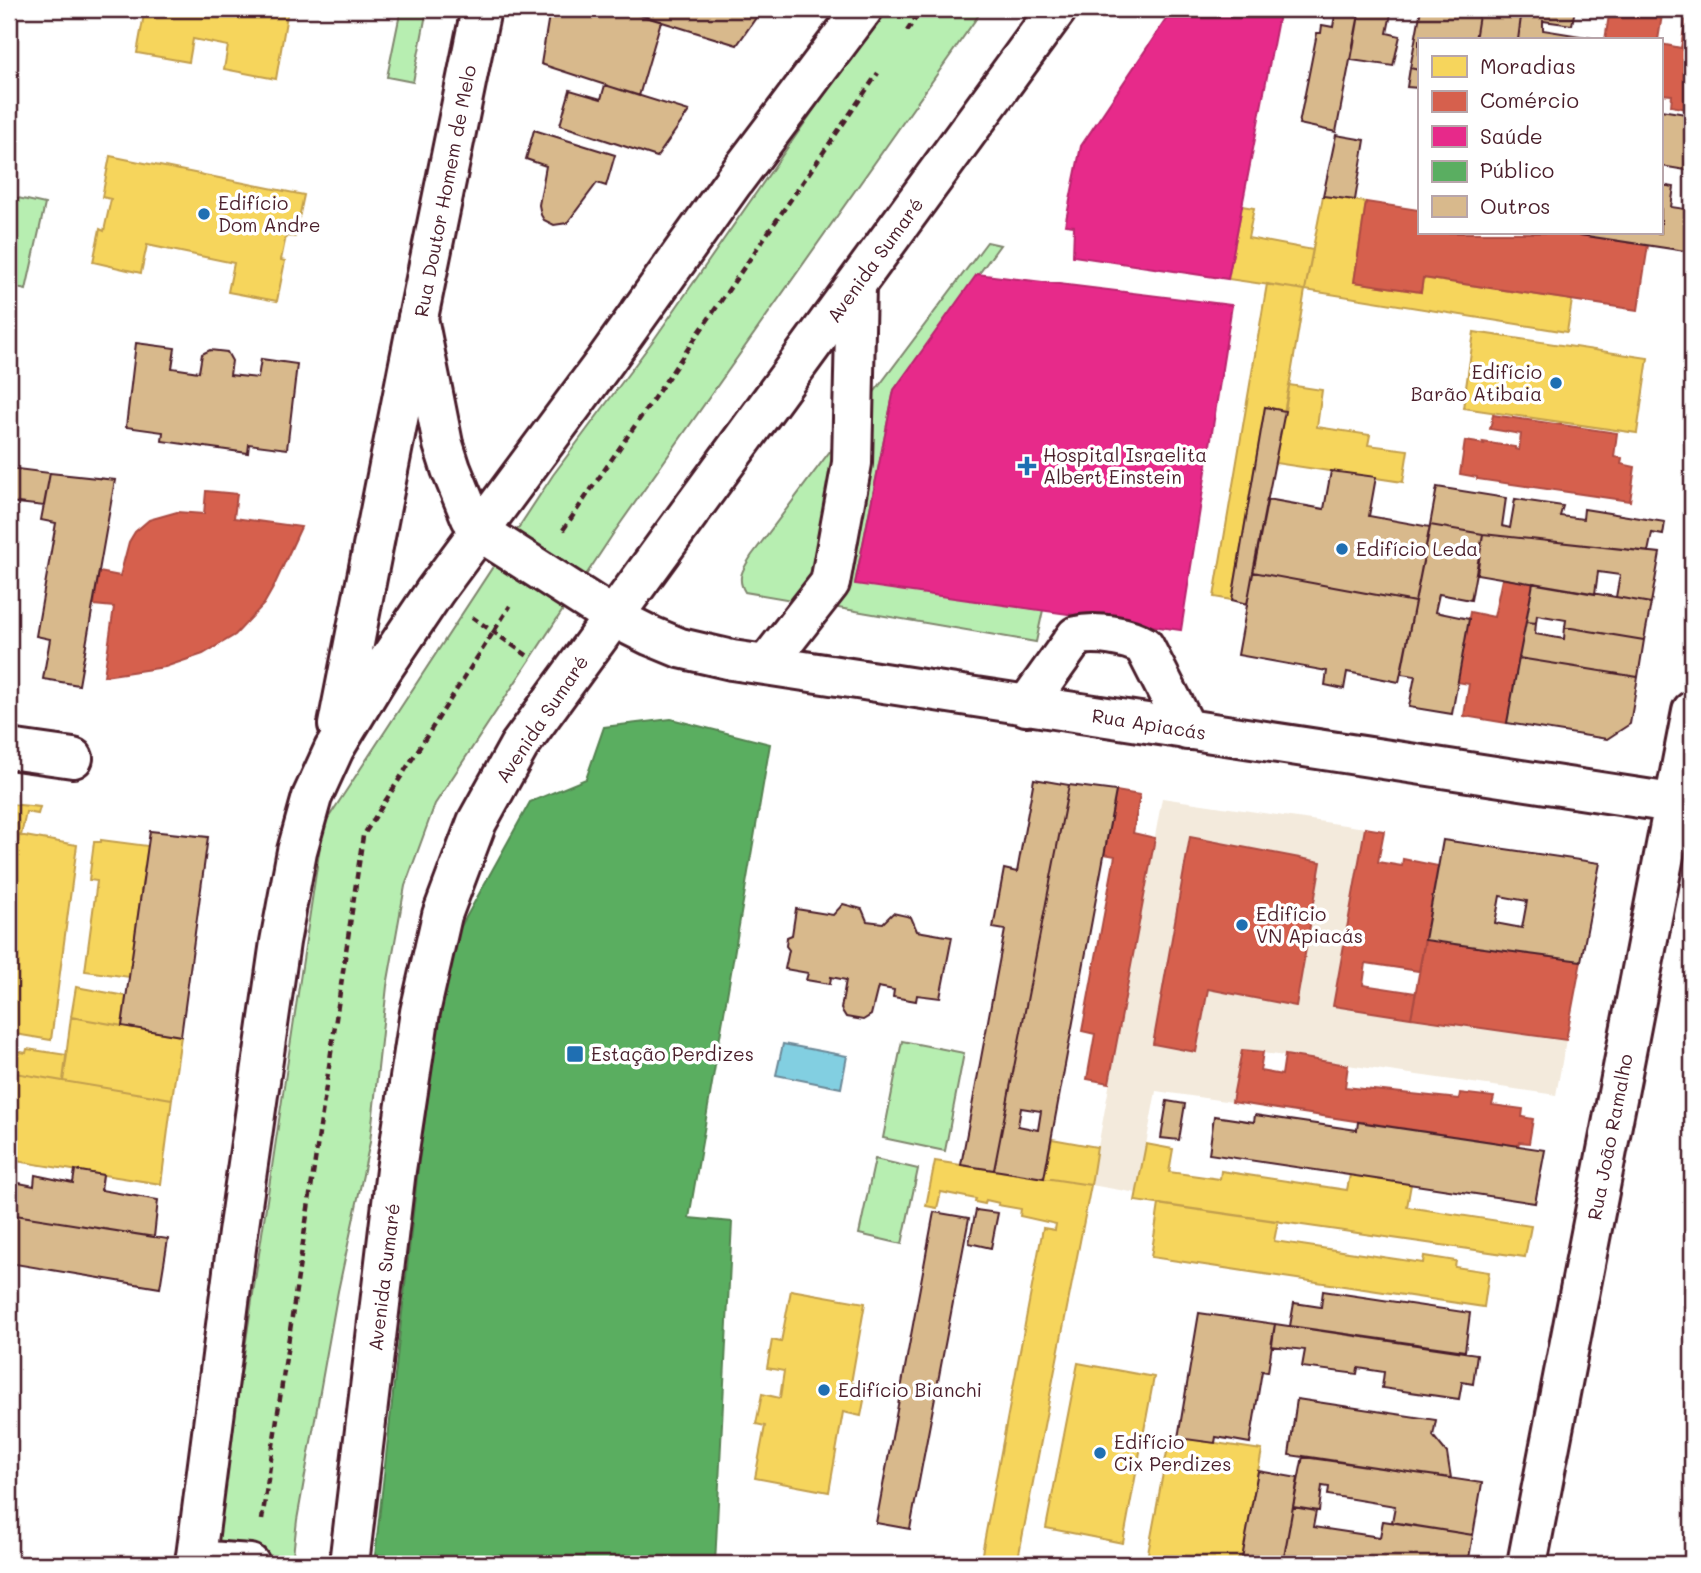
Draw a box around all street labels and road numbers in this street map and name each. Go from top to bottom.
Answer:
street label: Rua Doutor Homem de Melo [408,63,481,319]
street label: Avenida Sumaré [821,192,928,327]
street label: Avenida Sumaré [490,650,594,787]
street label: Rua Apiacás [1090,702,1208,745]
street label: Rua João Ramalho [1581,1052,1638,1222]
street label: Avenida Sumaré [362,1202,405,1352]

